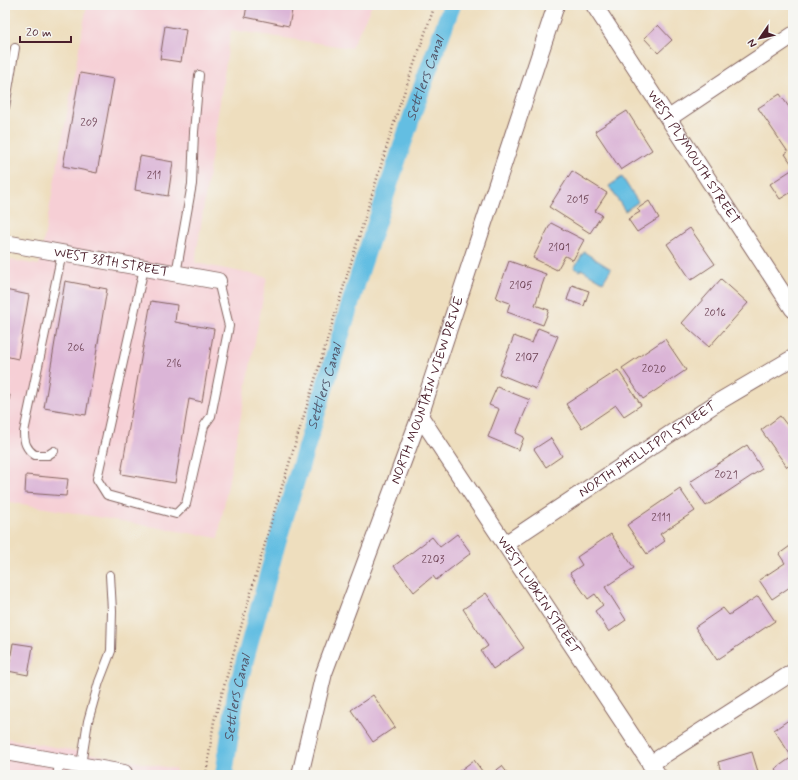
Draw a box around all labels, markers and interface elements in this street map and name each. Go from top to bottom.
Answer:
scale bar [20,18,71,44]
north arrow [740,18,780,58]
text: 20 m [26,25,52,41]
water label: Settlers Canal [402,32,450,123]
text: N [745,36,760,50]
street label: WEST PLYMOUTH STREET [644,87,744,228]
house number: 209 [80,116,98,130]
house number: 211 [147,169,161,183]
house number: 2015 [567,193,590,207]
house number: 2101 [548,241,570,255]
street label: WEST 38TH STREET [53,243,170,281]
house number: 2105 [509,279,533,293]
street label: NORTH MOUNTAIN VIEW DRIVE [387,294,468,486]
house number: 2016 [704,306,726,320]
water label: Settlers Canal [303,340,347,431]
house number: 206 [68,341,84,355]
house number: 2107 [515,351,539,365]
house number: 216 [166,357,182,371]
house number: 2020 [642,362,666,376]
street label: NORTH PHILLIPPI STREET [575,397,720,501]
house number: 2021 [714,468,738,482]
house number: 2111 [651,511,671,525]
street label: WEST LUBKIN STREET [493,533,585,659]
house number: 2203 [422,553,444,567]
water label: Settlers Canal [220,651,256,743]

